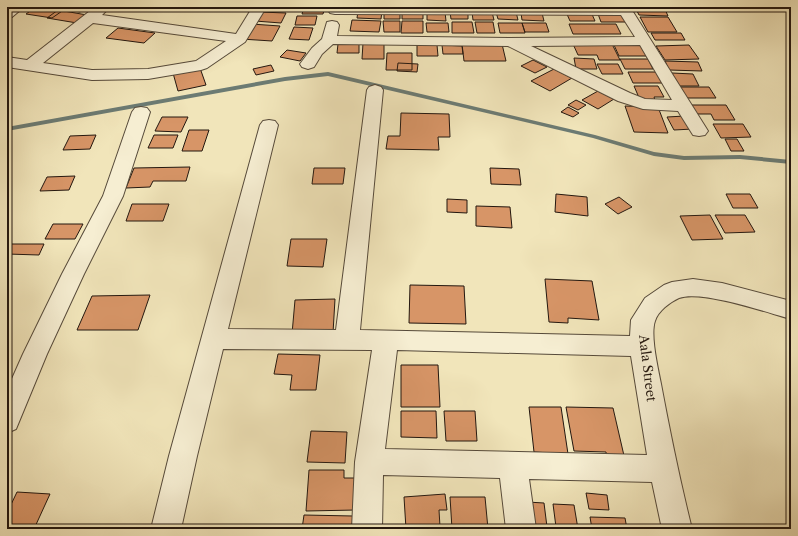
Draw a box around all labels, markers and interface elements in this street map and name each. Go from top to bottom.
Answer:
street label: Aala Street [636,333,660,403]

